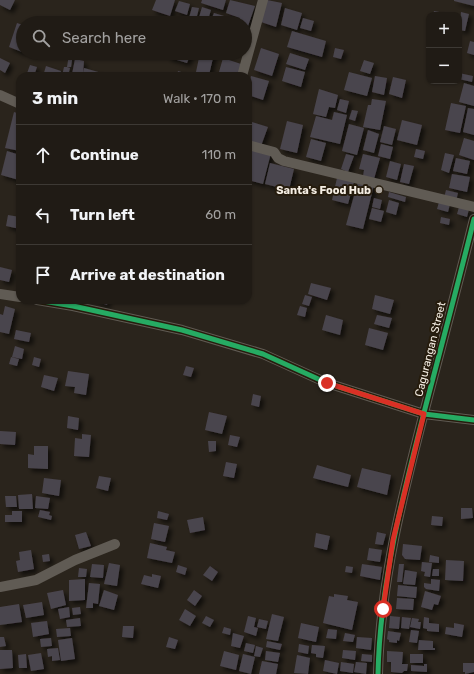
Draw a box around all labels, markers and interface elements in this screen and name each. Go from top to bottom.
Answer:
map controls [426,12,462,84]
button: + [426,12,462,48]
search box [16,16,252,60]
icon: search [30,27,52,49]
text: Search here [62,29,146,47]
button: − [426,48,462,84]
text: 3 min [32,88,78,108]
text: Walk · 170 m [163,91,236,106]
icon: ahead [32,144,54,166]
text: Continue [70,146,139,164]
text: 110 m [202,147,236,162]
place label: Santa's Food Hub [276,184,371,197]
marker: Santa's Food Hub [374,185,384,195]
icon: left [32,204,54,226]
text: Turn left [70,206,135,224]
text: 60 m [205,207,236,222]
icon: arrive [32,264,54,286]
text: Arrive at destination [70,266,225,284]
street label: Cagurangan Street [412,300,449,398]
route end [318,374,336,392]
route start [374,600,392,618]

